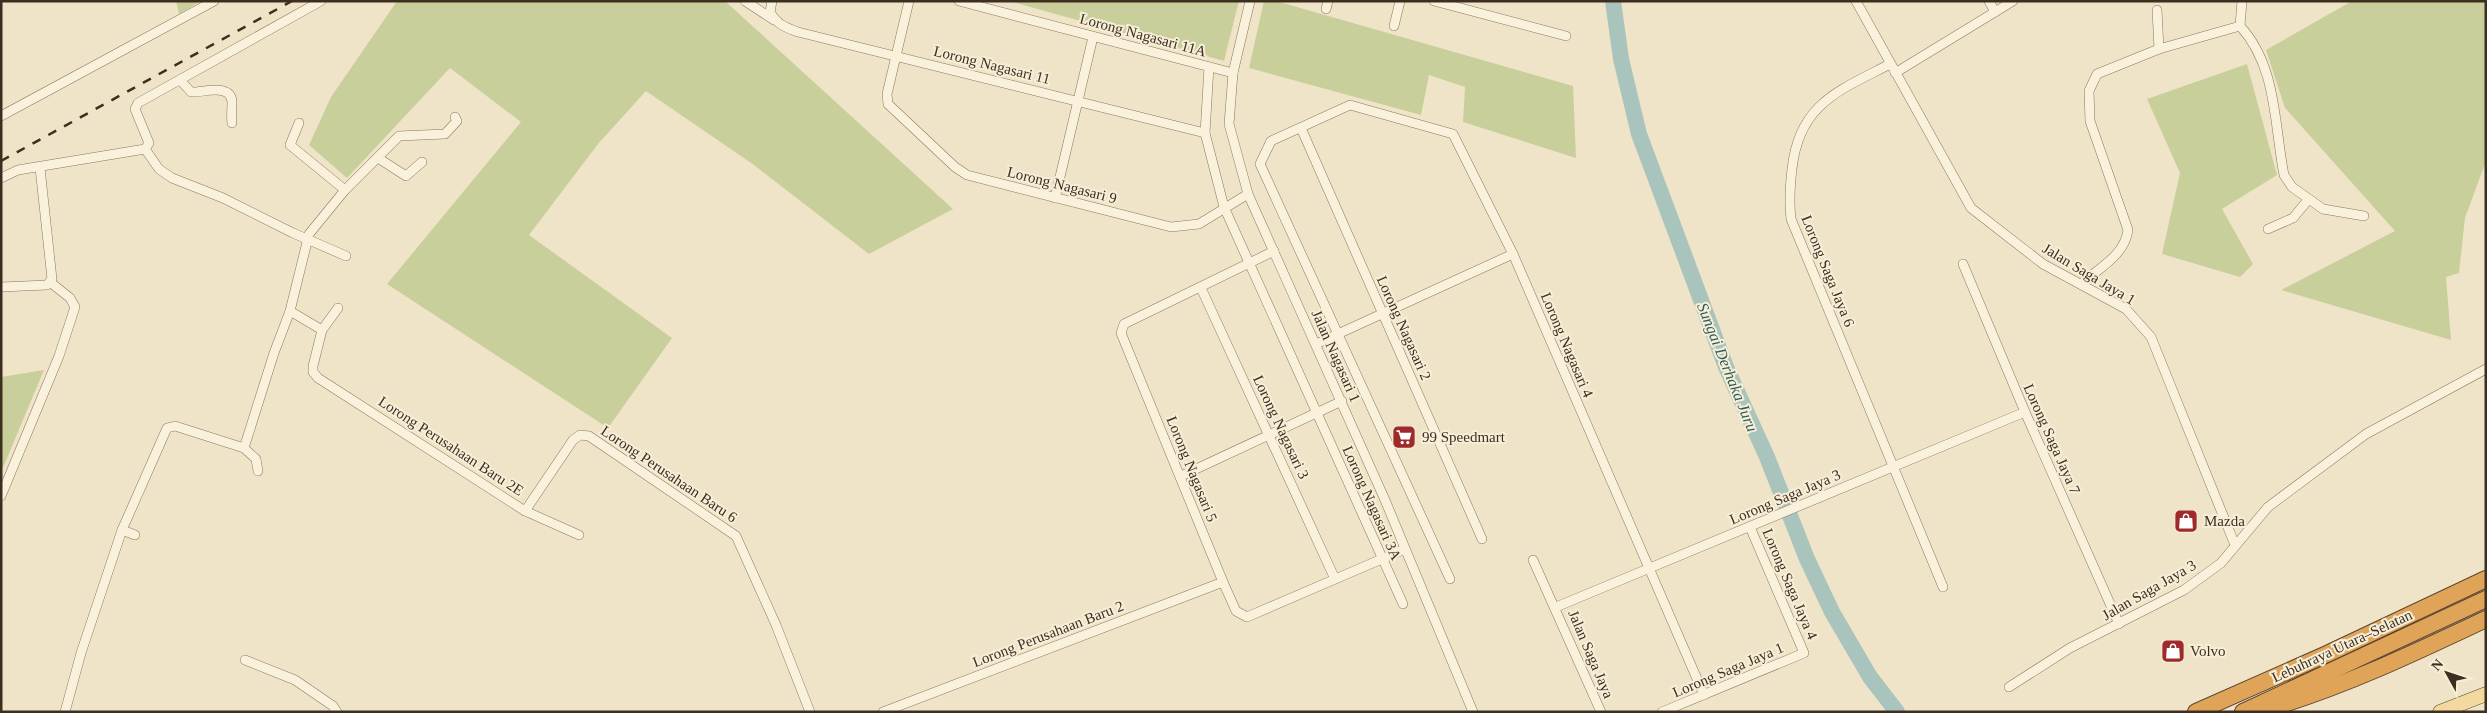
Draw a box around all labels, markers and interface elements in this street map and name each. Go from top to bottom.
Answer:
street label: Lorong Nagasari 11A [1078,10,1208,60]
street label: Lorong Nagasari 11 [932,43,1052,87]
street label: Lorong Nagasari 9 [1006,164,1118,206]
street label: Lorong Saga Jaya 6 [1798,213,1858,329]
street label: Jalan Saga Jaya 1 [2040,240,2138,308]
street label: Lorong Nagasari 2 [1374,273,1434,383]
street label: Lorong Nagasari 4 [1538,290,1597,400]
water label: Sungai Derhaka Juru [1693,300,1761,434]
street label: Jalan Nagasari 1 [1309,307,1363,405]
street label: Lorong Nagasari 3 [1250,373,1312,481]
street label: Lorong Saga Jaya 7 [2021,382,2084,497]
street label: Lorong Perusahaan Baru 2E [376,393,526,499]
street label: Lorong Nagasari 5 [1164,414,1220,524]
street label: Lorong Perusahaan Baru 6 [598,423,740,526]
supermarket icon: 99 Speedmart [1391,424,1417,450]
place label: 99 Speedmart [1422,429,1506,445]
street label: Lorong Nagasari 3A [1340,443,1404,563]
street label: Lorong Saga Jaya 3 [1727,466,1843,528]
shop icon: Mazda [2173,508,2199,534]
place label: Mazda [2204,513,2245,529]
street label: Lorong Saga Jaya 4 [1759,526,1821,642]
street label: Jalan Saga Jaya 3 [2099,557,2199,623]
street label: Lorong Perusahaan Baru 2 [970,598,1126,670]
street label: Lebuhraya Utara–Selatan [2269,606,2415,686]
street label: Jalan Saga Jaya [1565,608,1617,701]
shop icon: Volvo [2160,638,2186,664]
street label: Lorong Saga Jaya 1 [1670,639,1786,701]
place label: Volvo [2190,643,2226,659]
north arrow [2422,648,2472,698]
text: N [2428,656,2446,674]

